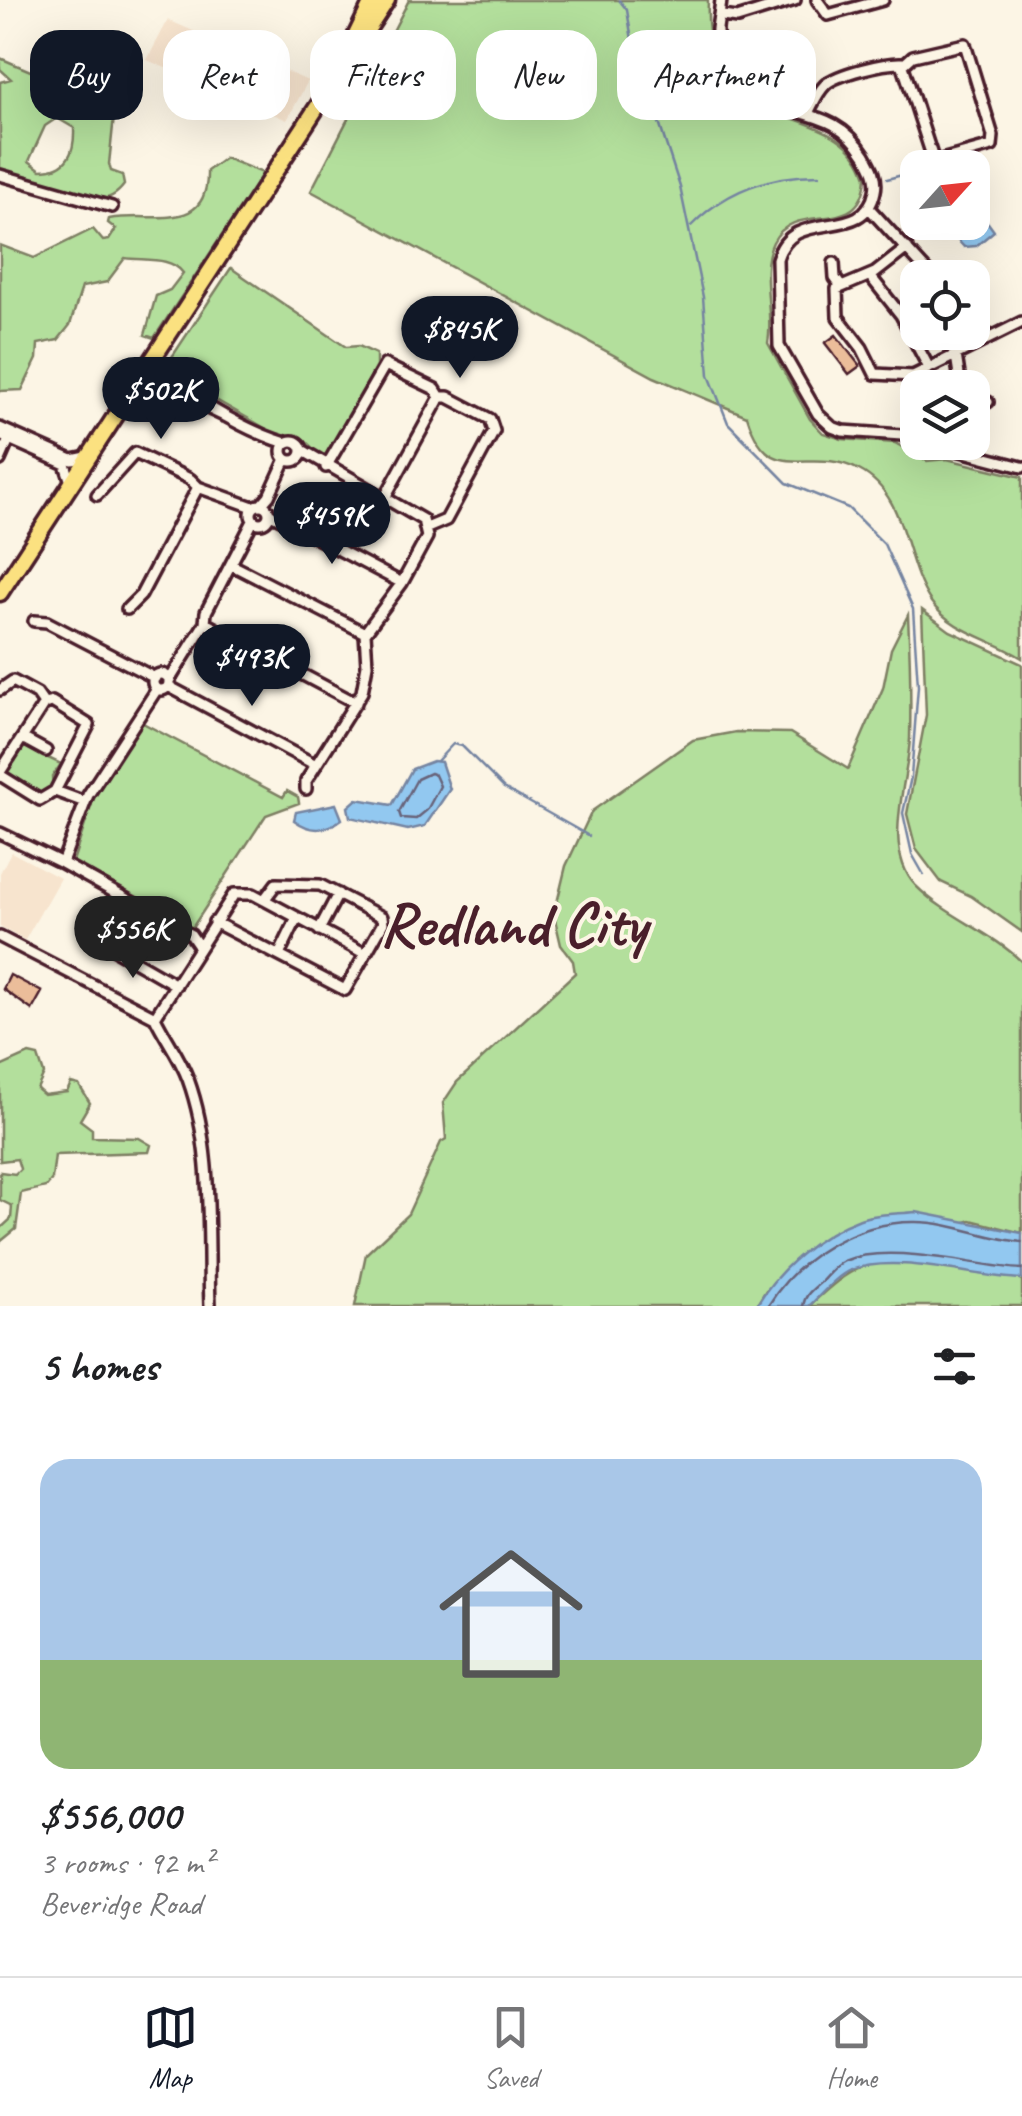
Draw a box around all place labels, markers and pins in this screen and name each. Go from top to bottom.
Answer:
pin: $845K [390,296,530,381]
pin: $502K [91,357,231,442]
pin: $459K [262,482,402,567]
pin: $493K [182,624,322,709]
pin: $556K [63,896,203,981]

